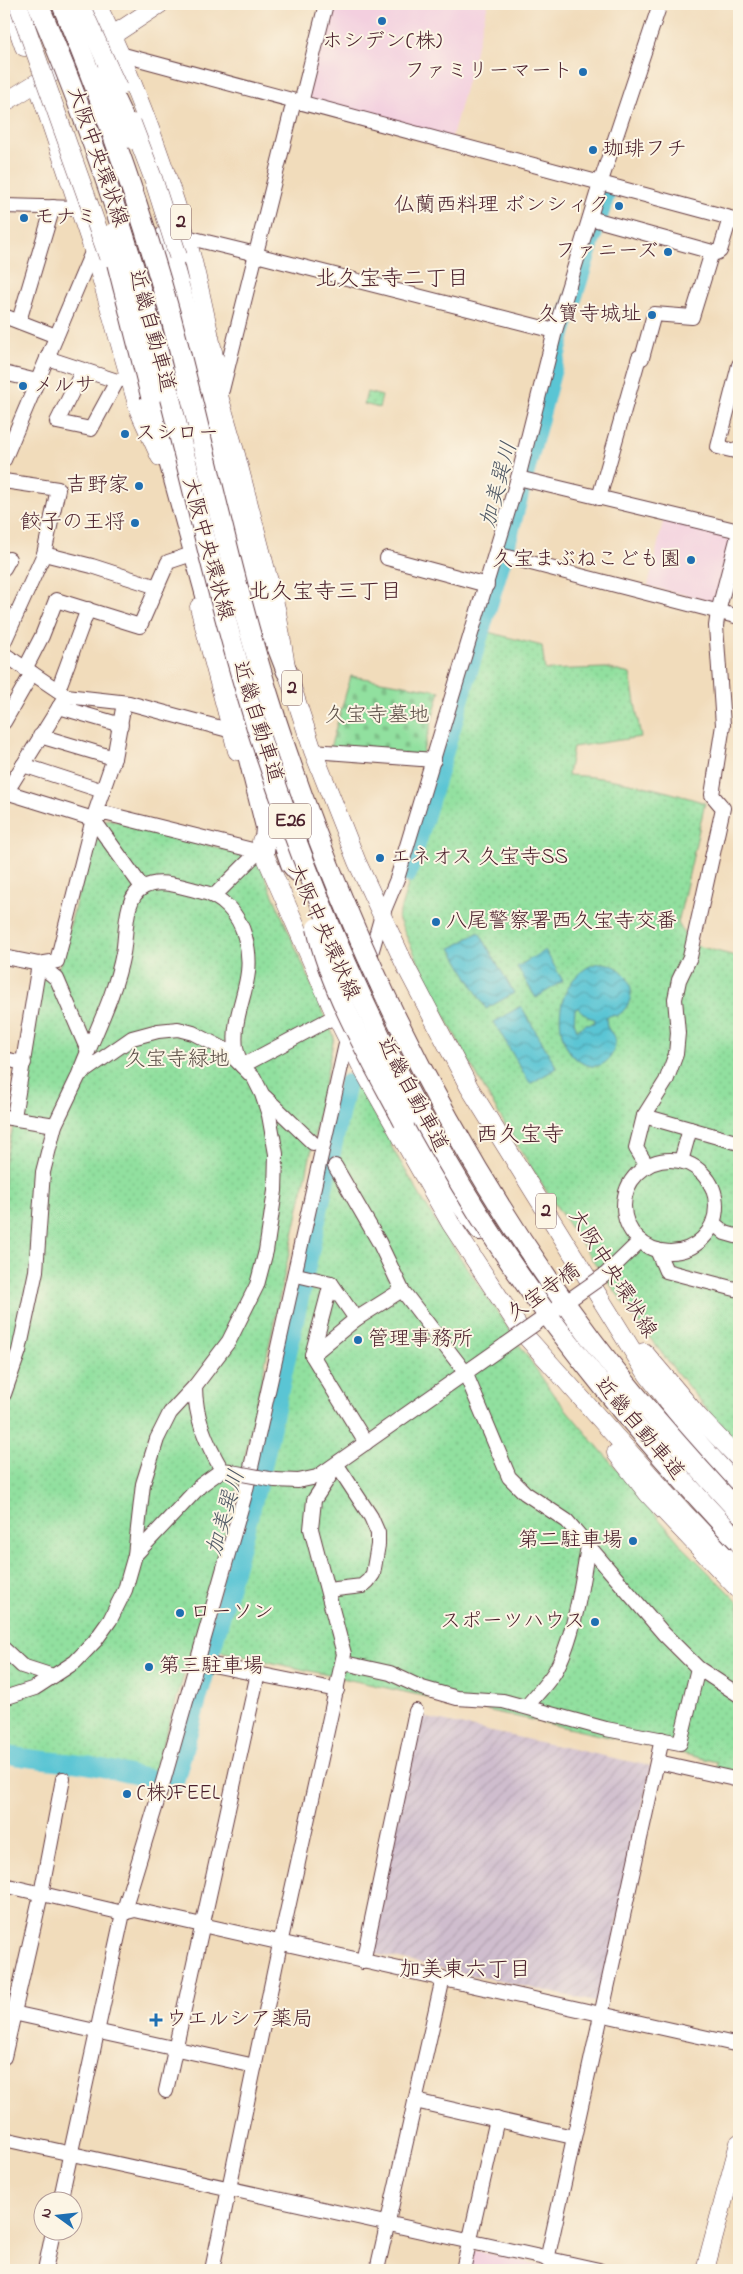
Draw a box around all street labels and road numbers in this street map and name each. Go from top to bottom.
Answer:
street label: 大阪中央環状線 [59,83,135,231]
road number: 2 [171,204,191,240]
street label: 近畿自動車道 [120,266,182,396]
street label: 大阪中央環状線 [173,474,241,624]
street label: 近畿自動車道 [224,657,290,787]
road number: 2 [282,670,302,706]
road number: E26 [269,804,311,838]
street label: 大阪中央環状線 [279,859,367,1005]
street label: 近畿自動車道 [369,1032,455,1158]
road number: 2 [536,1194,556,1228]
street label: 大阪中央環状線 [560,1204,664,1344]
street label: 久宝寺橋 [501,1257,587,1329]
street label: 近畿自動車道 [587,1371,691,1487]

